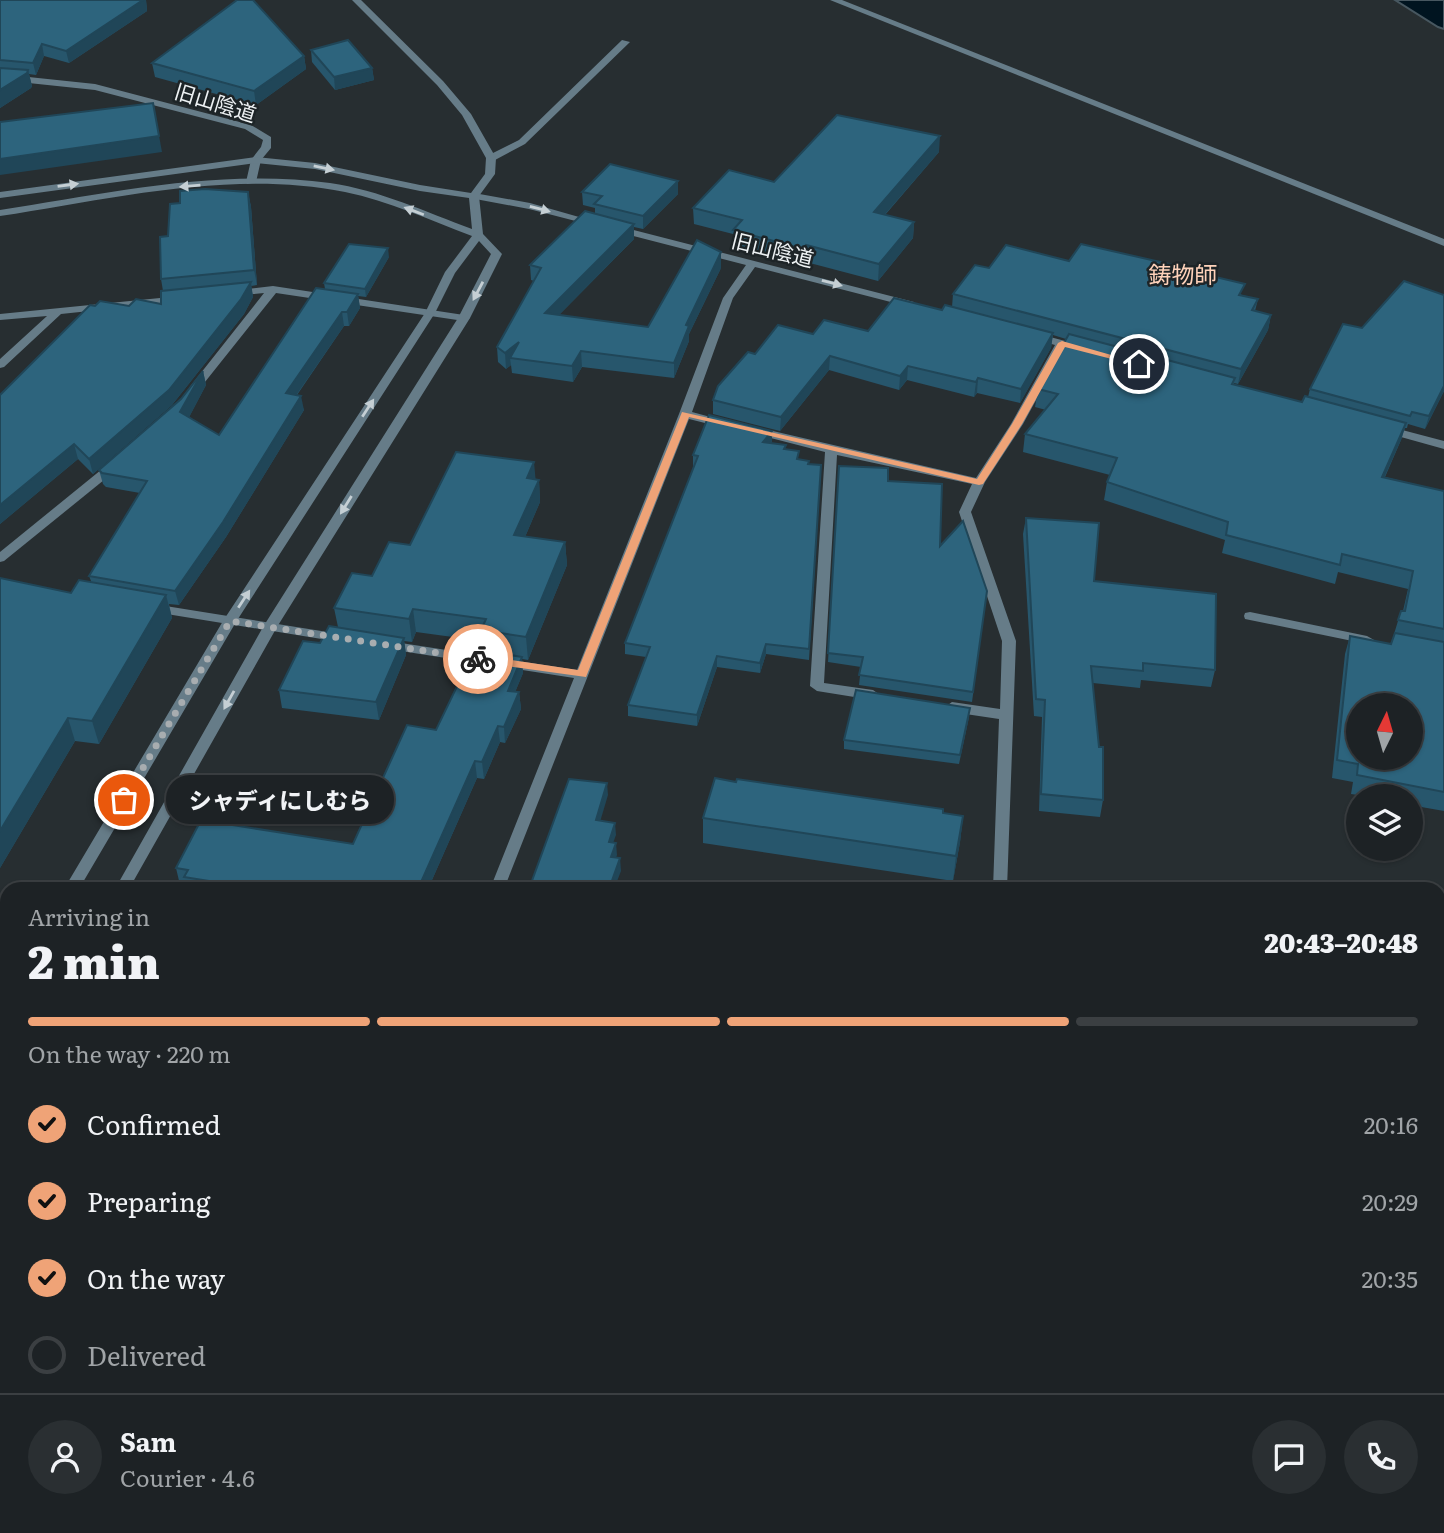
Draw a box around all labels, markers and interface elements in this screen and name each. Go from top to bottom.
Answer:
street label: 旧山陰道 [171,74,261,128]
one-way arrow [313,163,335,174]
one-way arrow [57,179,79,190]
one-way arrow [179,180,201,191]
one-way arrow [530,204,552,215]
one-way arrow [403,205,424,216]
street label: 旧山陰道 [728,223,818,273]
district label: 鋳物師 [1149,256,1218,290]
one-way arrow [821,278,843,289]
one-way arrow [472,281,484,301]
pin [1109,334,1169,394]
icon: home [1120,345,1158,383]
one-way arrow [361,399,374,418]
one-way arrow [340,496,353,515]
one-way arrow [238,589,251,609]
courier [443,624,513,694]
icon: bike [459,640,497,678]
one-way arrow [223,691,235,710]
north arrow [1346,693,1423,770]
map controls [1346,693,1423,861]
pin [94,770,154,830]
callout: シャディにしむら [166,776,394,824]
icon: bag [105,781,143,819]
text: シャディにしむら [189,782,371,816]
button: layers [1346,784,1423,861]
text: Arriving in [28,899,150,933]
text: 20:43–20:48 [1264,922,1418,961]
text: 2 min [28,925,160,993]
text: On the way · 220 m [28,1036,231,1070]
text: Confirmed [87,1104,221,1143]
icon: check [28,1105,66,1143]
text: 20:16 [1364,1107,1418,1141]
text: Preparing [87,1181,210,1220]
icon: check [28,1182,66,1220]
text: 20:29 [1362,1184,1418,1218]
text: On the way [87,1258,225,1297]
icon: check [28,1259,66,1297]
text: 20:35 [1362,1261,1418,1295]
text: Delivered [87,1335,206,1374]
button: person [28,1420,102,1494]
button: chat [1252,1420,1326,1494]
button: phone [1344,1420,1418,1494]
text: Sam [120,1421,176,1460]
text: Courier · 4.6 [120,1460,255,1494]

